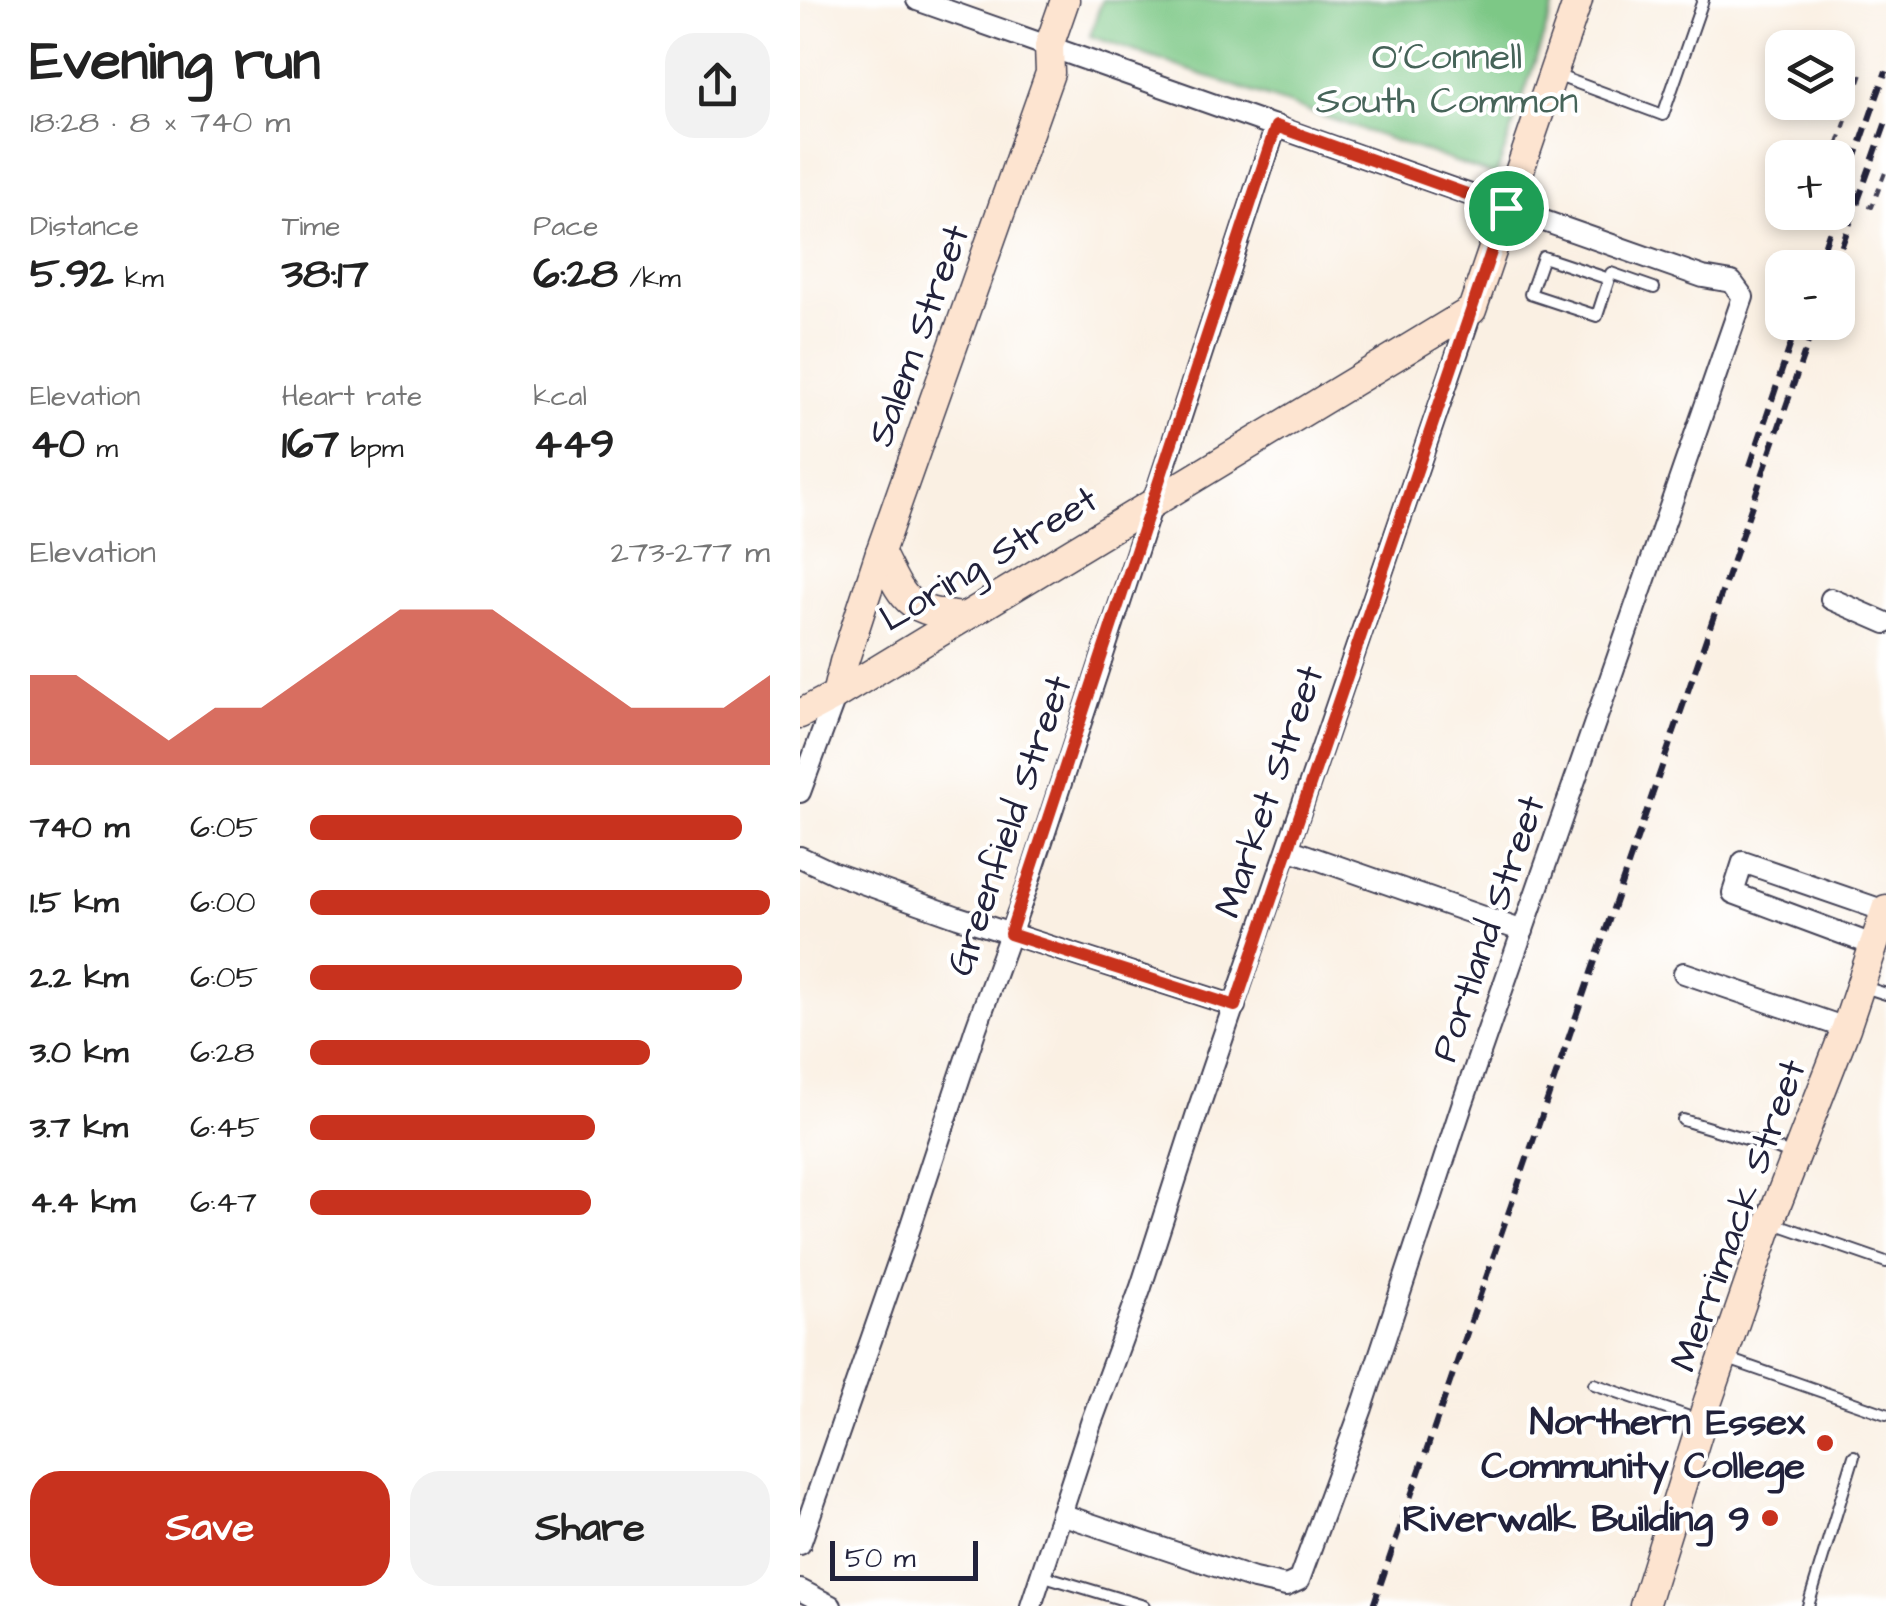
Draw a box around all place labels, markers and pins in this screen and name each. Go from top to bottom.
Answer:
pin [1464,166,1549,251]
place label: Northern Essex Community College [1481,1397,1806,1495]
marker: Northern Essex Community College [1814,1432,1836,1454]
place label: Riverwalk Building 9 [1403,1494,1750,1547]
marker: Riverwalk Building 9 [1759,1507,1781,1529]

